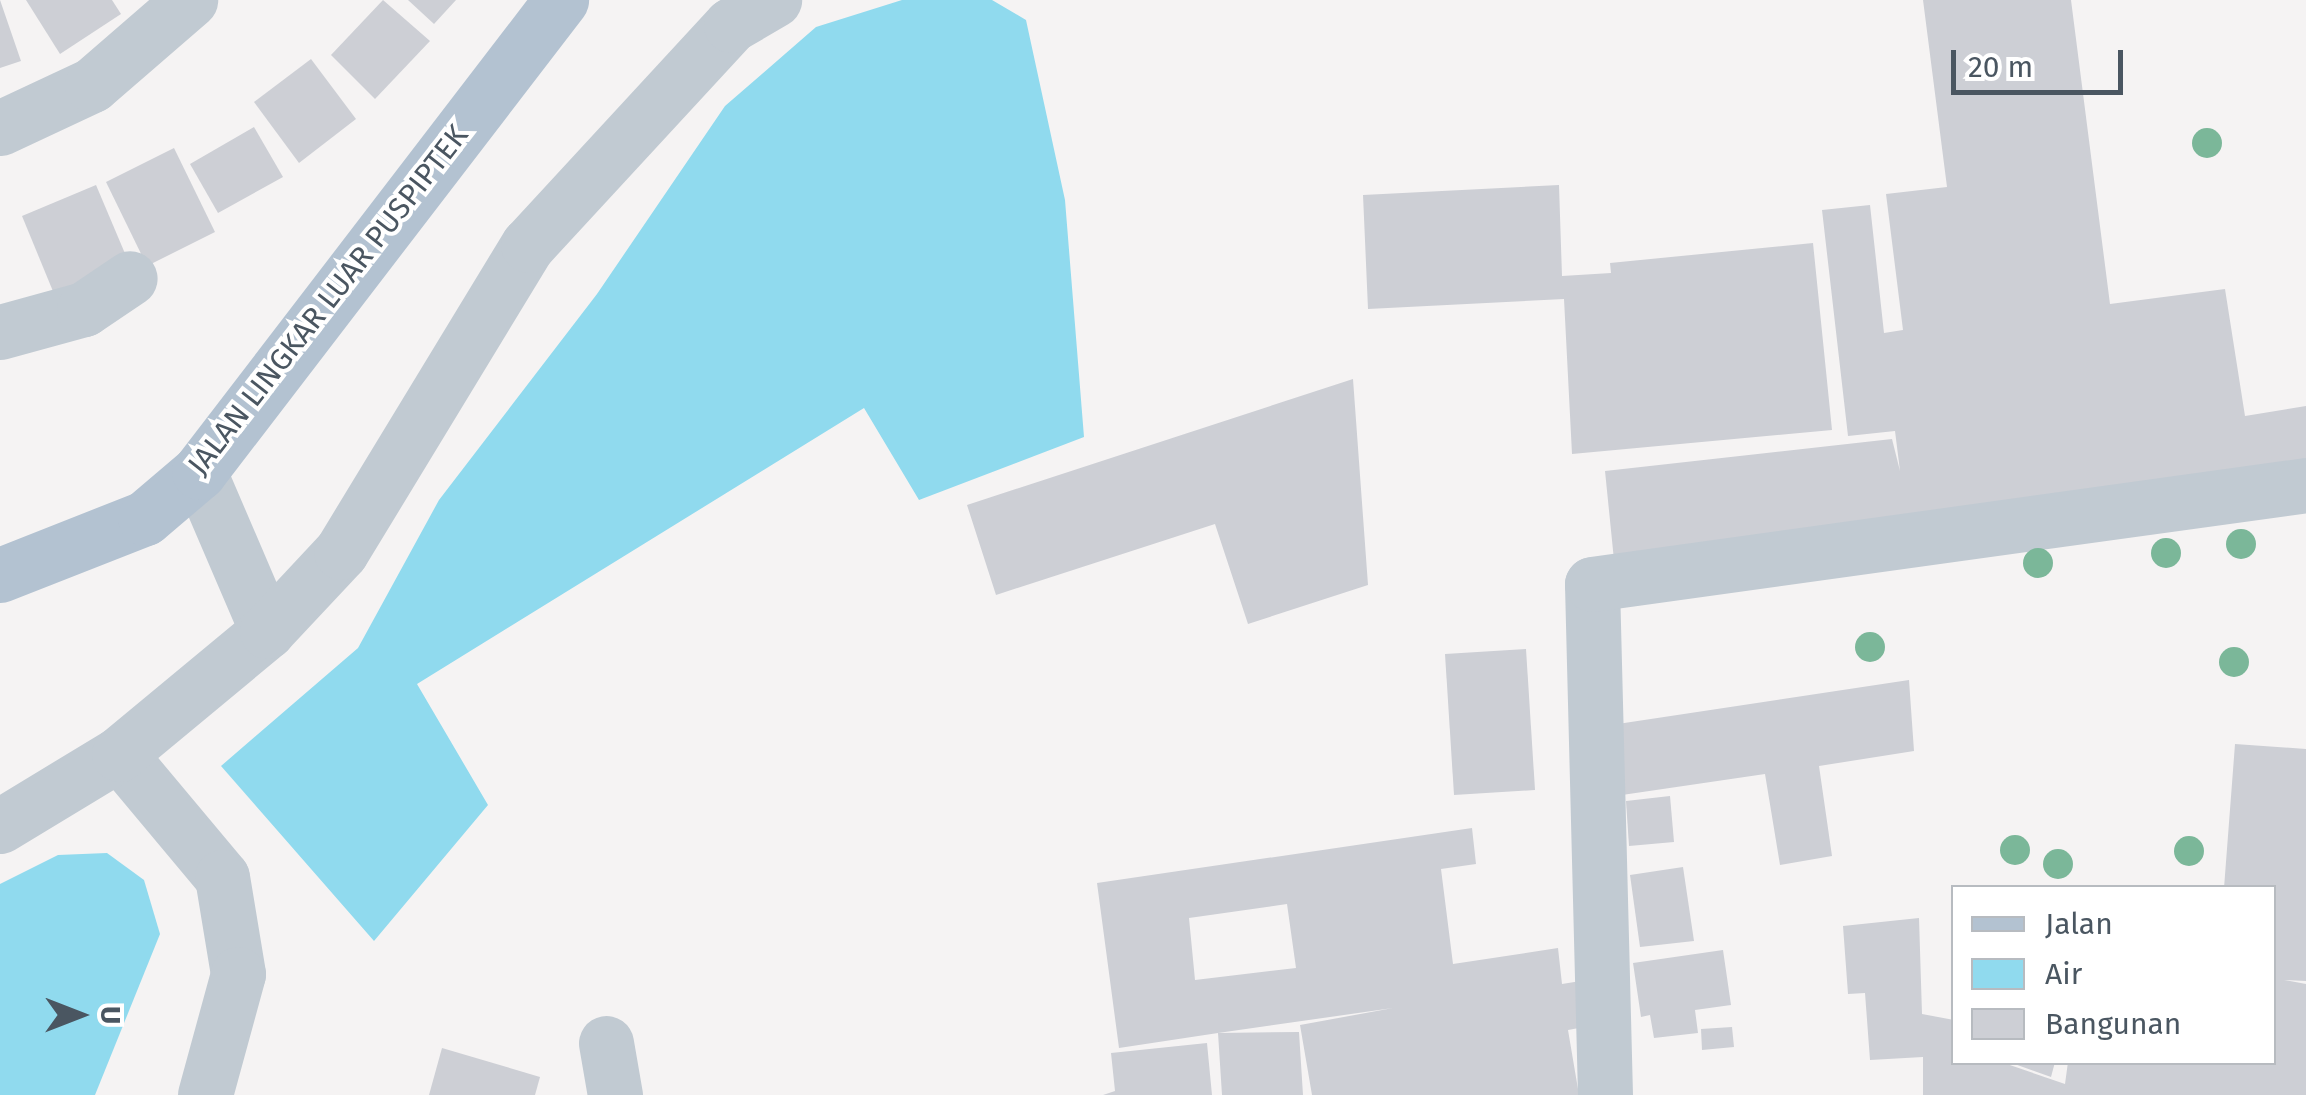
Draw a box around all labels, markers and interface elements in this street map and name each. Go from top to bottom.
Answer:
scale bar [1956,30,2128,92]
text: 20 m [1968,49,2033,85]
street label: JALAN LINGKAR LUAR PUSPIPTEK [180,118,476,482]
legend [1951,885,2276,1065]
text: Jalan [2045,906,2113,942]
text: Air [2045,956,2082,992]
north arrow [30,965,130,1065]
text: U [94,1006,127,1024]
text: Bangunan [2045,1006,2181,1042]

